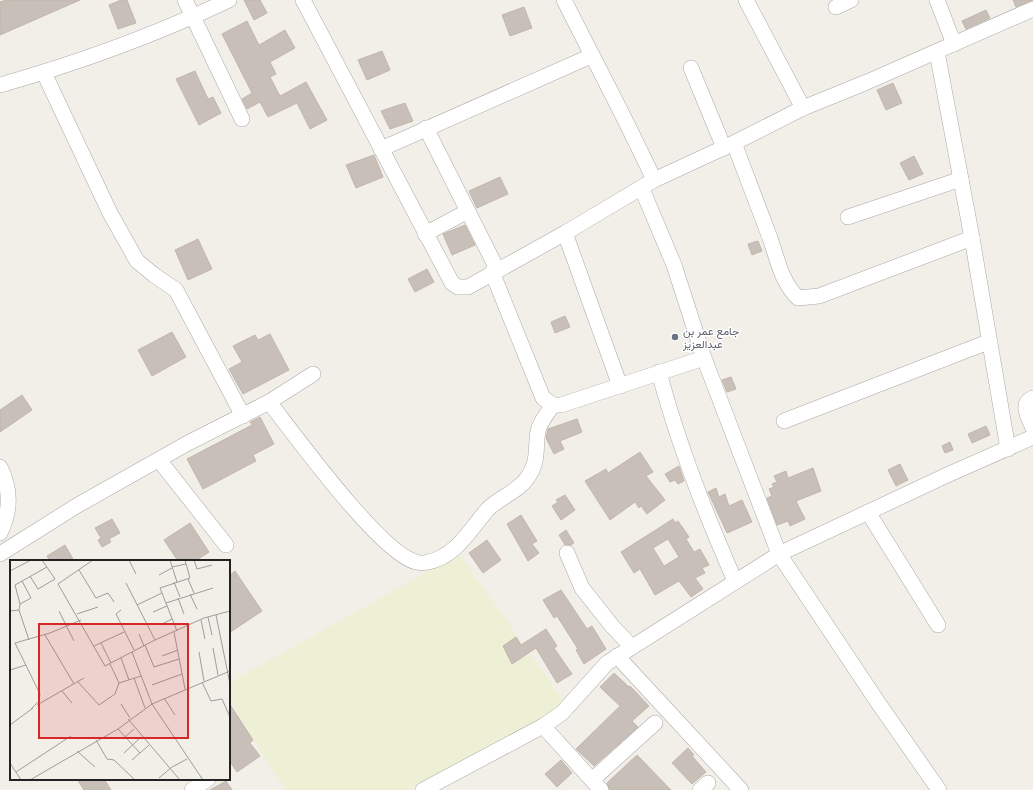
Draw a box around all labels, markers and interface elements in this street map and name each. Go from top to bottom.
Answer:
place label: جامع عمر بن عبدالعزيز [682,325,739,351]
marker: جامع عمر بن عبدالعزيز [670,332,680,342]
inset map [10,560,230,780]

